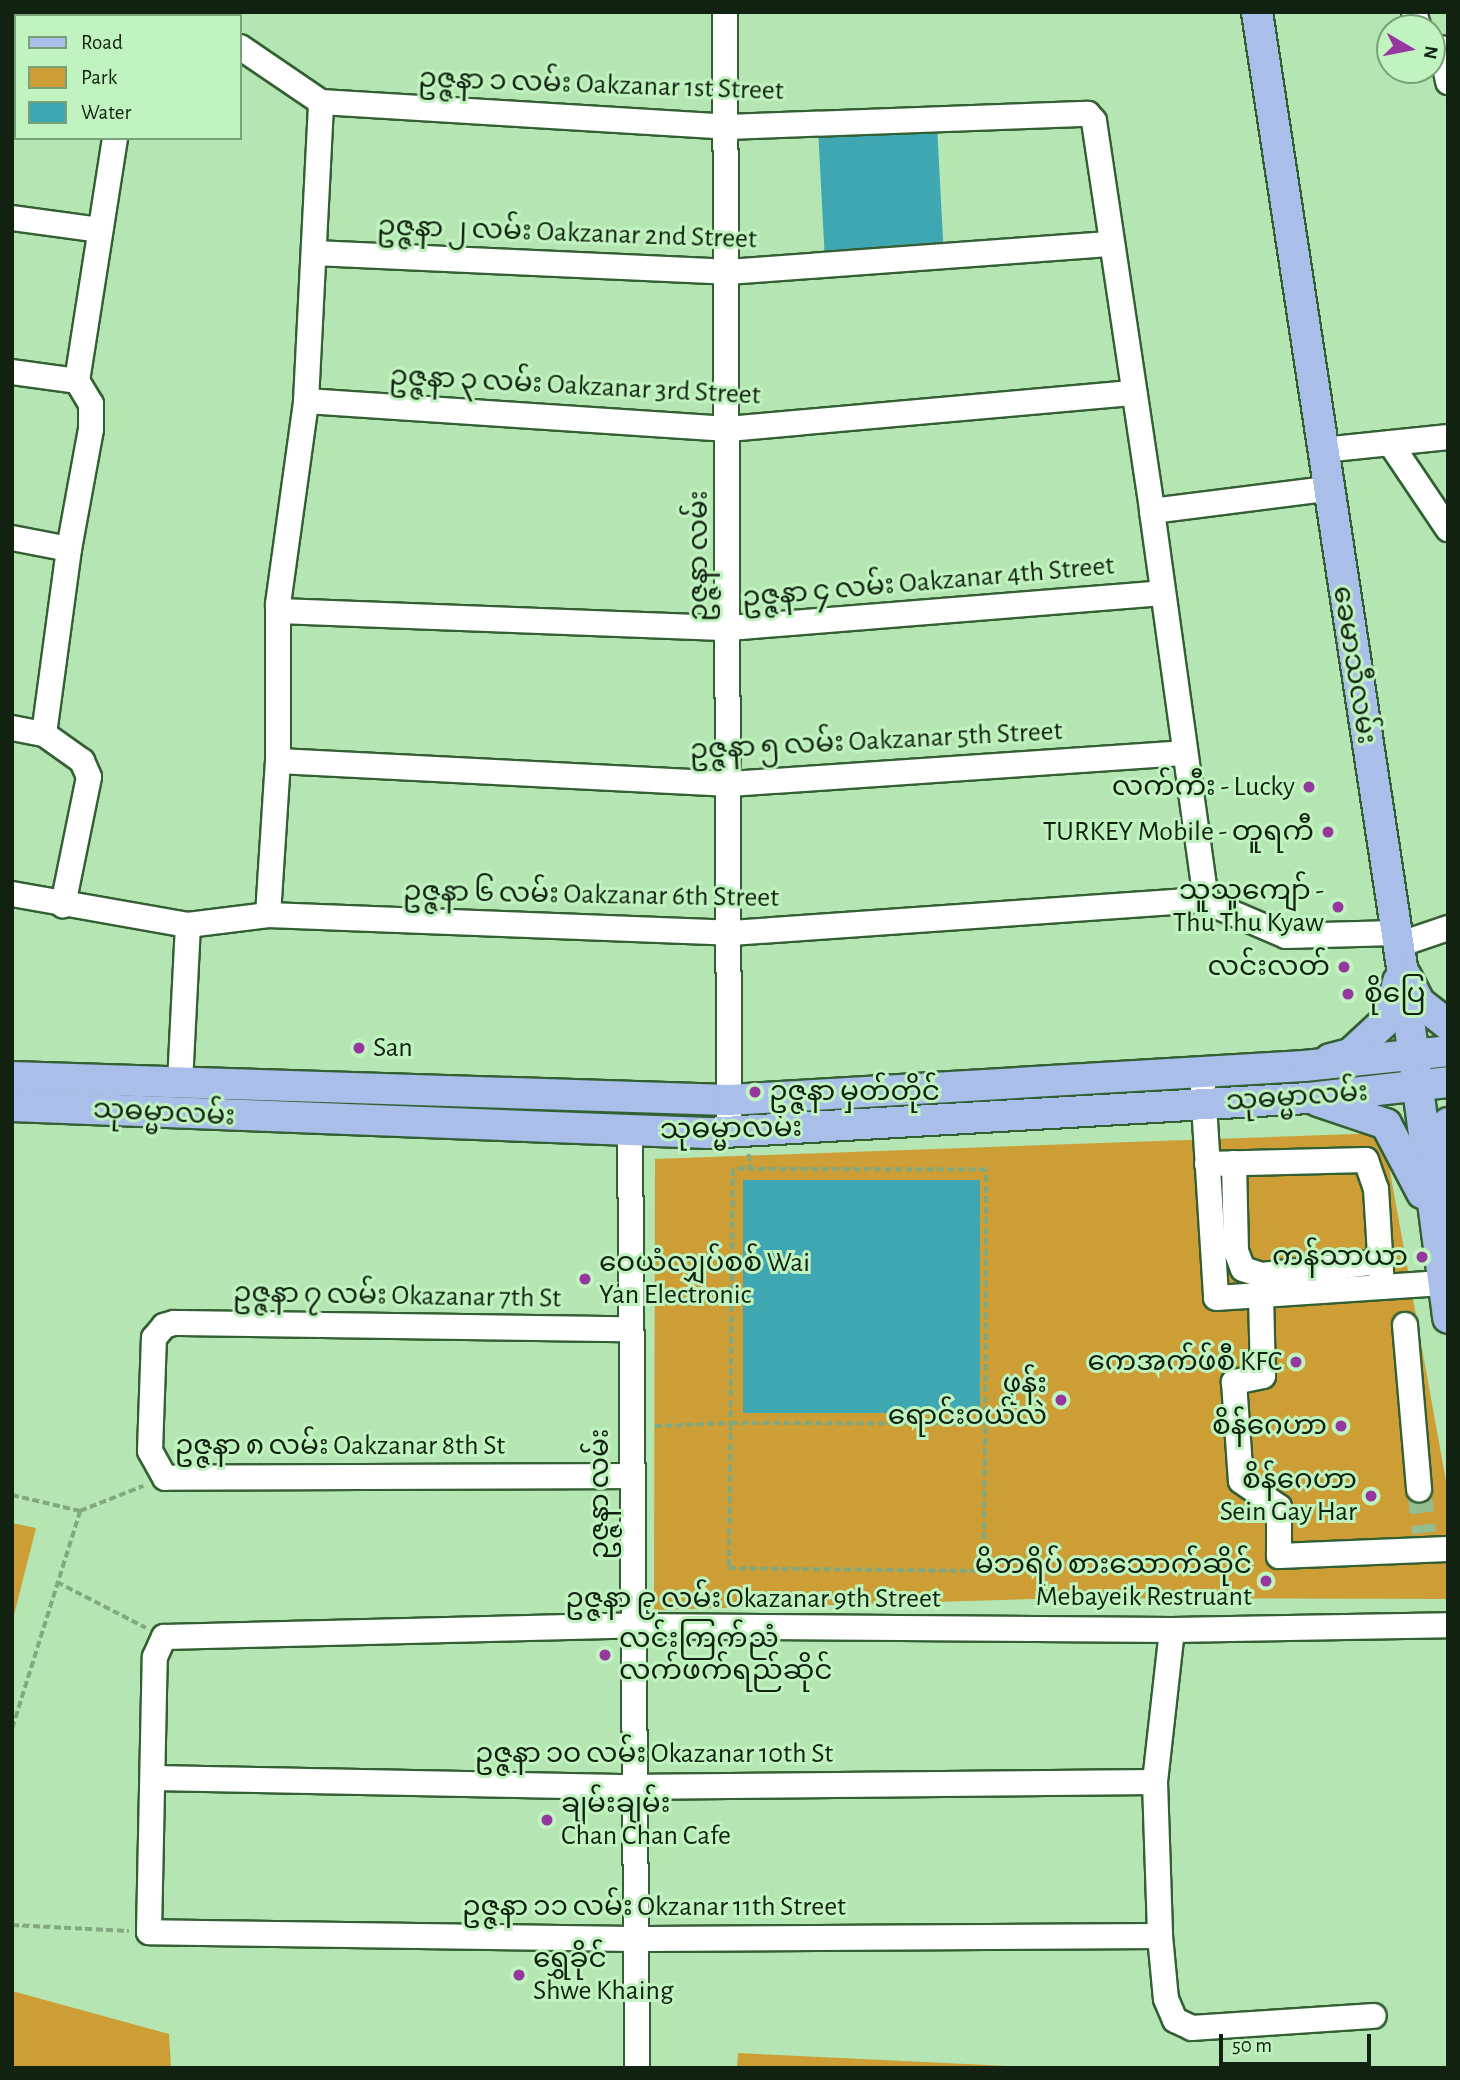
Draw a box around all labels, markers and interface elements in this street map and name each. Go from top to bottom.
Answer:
legend [14,14,242,140]
north arrow [1376,14,1446,84]
text: Road [81,32,123,53]
text: N [1420,44,1441,61]
street label: ဥဇ္ဇနာ ၁ လမ်း Oakzanar 1st Street [418,62,784,108]
text: Park [81,67,117,88]
text: Water [81,102,131,123]
street label: ဥဇ္ဇနာ ၂ လမ်း Oakzanar 2nd Street [377,210,757,256]
street label: ဥဇ္ဇနာ ၃ လမ်း Oakzanar 3rd Street [389,359,761,413]
street label: ဥဇ္ဇနာ လမ်း [682,490,716,622]
street label: ဥဇ္ဇနာ ၄ လမ်း Oakzanar 4th Street [740,549,1116,615]
street label: ခေမာသီလမ်း [1325,584,1383,746]
street label: ဥဇ္ဇနာ ၅ လမ်း Oakzanar 5th Street [689,714,1063,768]
place label: လက်ကီး - Lucky [1112,770,1295,804]
marker: လက်ကီး - Lucky [1301,779,1317,795]
place label: TURKEY Mobile - တူရကီ [1043,815,1314,849]
marker: TURKEY Mobile - တူရကီ [1320,824,1336,840]
place label: သူသူကျော် - Thu Thu Kyaw [1173,874,1324,940]
street label: ဥဇ္ဇနာ ၆ လမ်း Oakzanar 6th Street [403,875,779,915]
marker: သူသူကျော် - Thu Thu Kyaw [1330,899,1346,915]
place label: လင်းလတ် [1208,950,1330,984]
marker: လင်းလတ် [1336,959,1352,975]
place label: စိုပြေ [1364,977,1426,1011]
marker: စိုပြေ [1338,984,1358,1004]
place label: San [373,1031,413,1065]
marker: San [351,1040,367,1056]
place label: ဥဇ္ဇနာ မှတ်တိုင် [769,1075,940,1109]
street label: သုဓမ္မာလမ်း [1225,1075,1369,1119]
marker: ဥဇ္ဇနာ မှတ်တိုင် [747,1084,763,1100]
street label: သုဓမ္မာလမ်း [92,1093,236,1133]
street label: သုဓမ္မာလမ်း [660,1111,802,1147]
place label: ကန်သာယာ [1272,1240,1408,1274]
place label: ဝေယံလျှပ်စစ် Wai Yan Electronic [599,1246,810,1312]
marker: ကန်သာယာ [1414,1249,1430,1265]
marker: ဝေယံလျှပ်စစ် Wai Yan Electronic [577,1271,593,1287]
street label: ဥဇ္ဇနာ ၇ လမ်း Okazanar 7th St [233,1276,561,1316]
place label: ကေအက်ဖ်စီ KFC [1087,1345,1282,1379]
marker: ကေအက်ဖ်စီ KFC [1288,1354,1304,1370]
place label: ဖုန်း ရောင်းဝယ်လဲ [888,1367,1047,1433]
marker: ဖုန်း ရောင်းဝယ်လဲ [1053,1392,1069,1408]
place label: စိန်ဂေဟာ [1212,1409,1327,1443]
marker: စိန်ဂေဟာ [1333,1418,1349,1434]
street label: ဥဇ္ဇနာ လမ်း [583,1428,617,1560]
street label: ဥဇ္ဇနာ ၈ လမ်း Oakzanar 8th St [175,1429,505,1463]
place label: စိန်ဂေဟာ Sein Gay Har [1220,1463,1357,1529]
marker: စိန်ဂေဟာ Sein Gay Har [1363,1488,1379,1504]
place label: မိဘရိပ် စားသောက်ဆိုင် Mebayeik Restruant [975,1548,1252,1614]
marker: မိဘရိပ် စားသောက်ဆိုင် Mebayeik Restruant [1258,1573,1274,1589]
street label: ဥဇ္ဇနာ ၉ လမ်း Okazanar 9th Street [565,1582,941,1616]
place label: လင်းကြက်ညံ လက်ဖက်ရည်ဆိုင် [619,1622,832,1688]
marker: လင်းကြက်ညံ လက်ဖက်ရည်ဆိုင် [597,1647,613,1663]
street label: ဥဇ္ဇနာ ၁၀ လမ်း Okazanar 10th St [475,1737,833,1771]
place label: ချမ်းချမ်း Chan Chan Cafe [561,1787,731,1853]
marker: ချမ်းချမ်း Chan Chan Cafe [539,1812,555,1828]
street label: ဥဇ္ဇနာ ၁၁ လမ်း Okzanar 11th Street [462,1890,846,1924]
place label: ရွှေခိုင် Shwe Khaing [533,1942,674,2008]
marker: ရွှေခိုင် Shwe Khaing [511,1967,527,1983]
scale bar [1222,2021,1374,2064]
text: 50 m [1232,2035,1272,2056]

